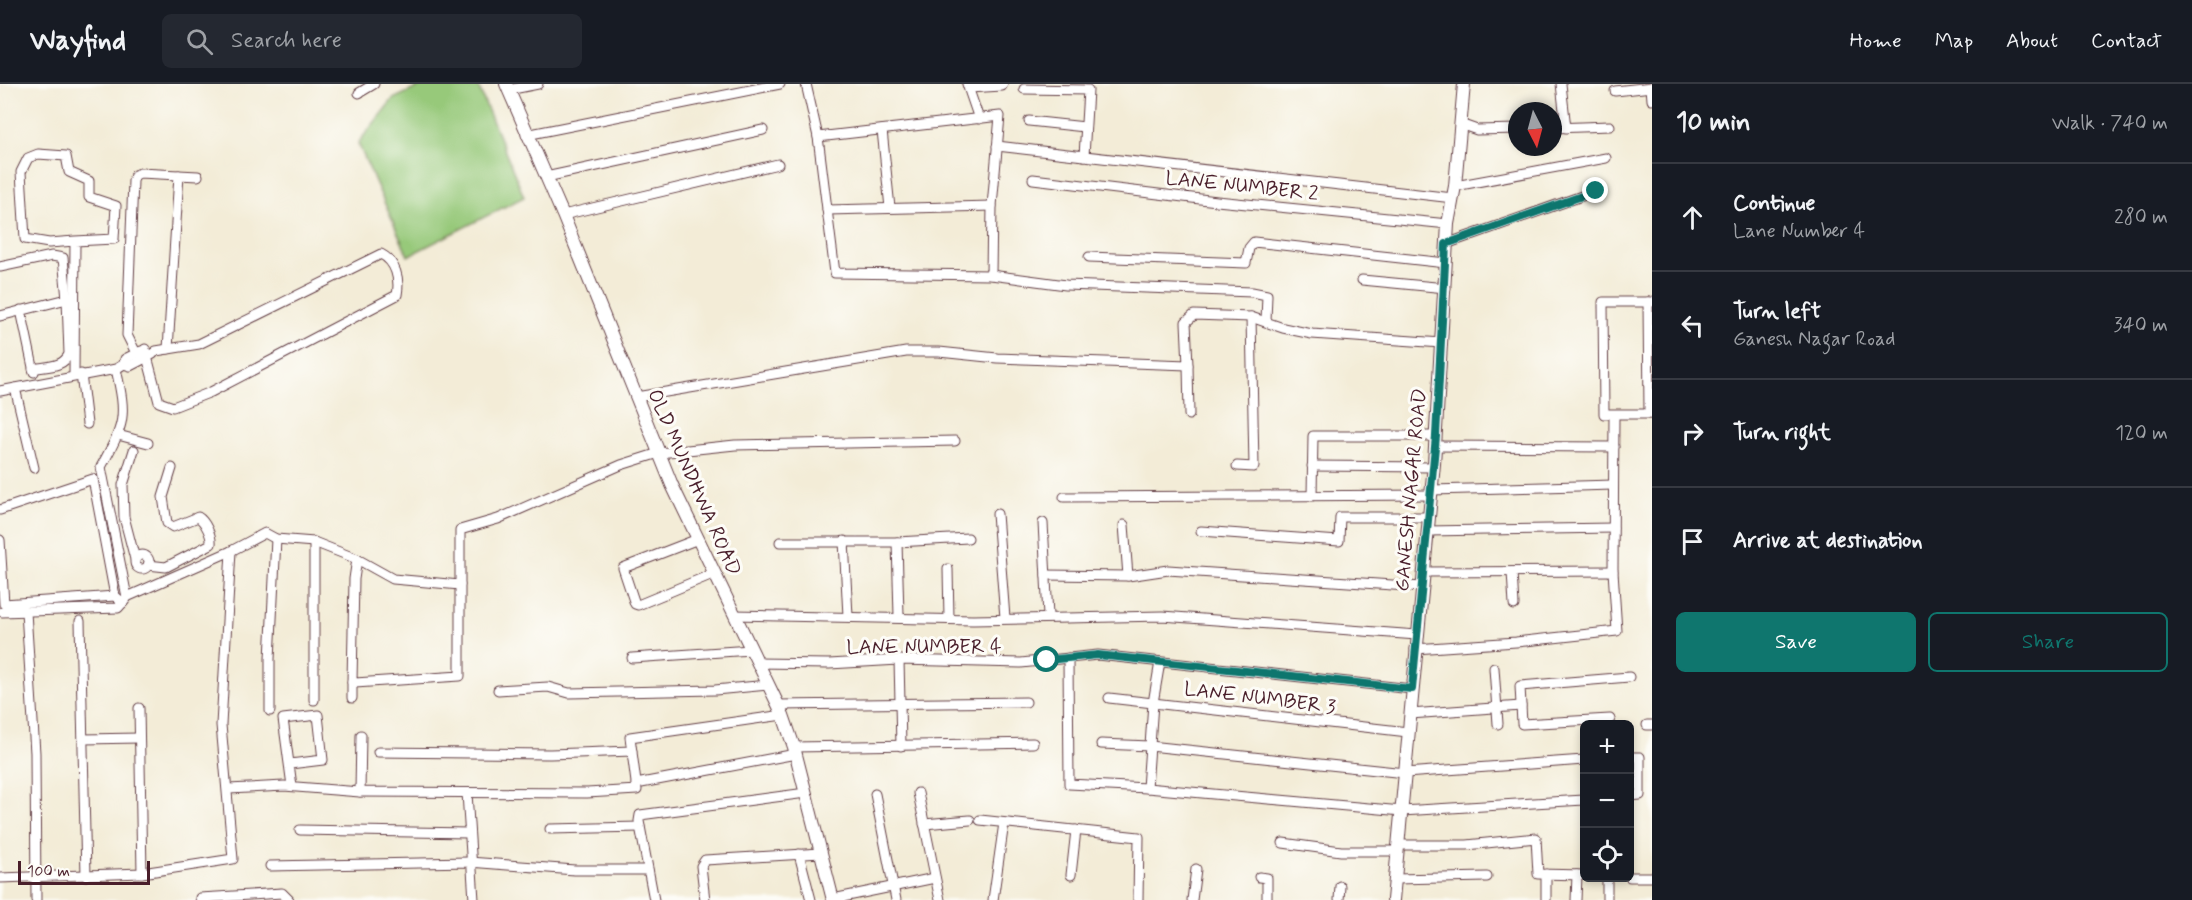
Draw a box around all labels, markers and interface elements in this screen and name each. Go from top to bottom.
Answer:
search box [162,14,582,68]
text: Wayfind [30,23,126,60]
icon: search [183,25,216,58]
text: Search here [231,27,342,55]
text: Home [1850,27,1902,55]
text: Map [1935,27,1973,55]
text: About [2006,27,2058,55]
text: Contact [2091,27,2162,55]
north arrow [1508,102,1562,156]
text: 10 min [1676,106,1751,140]
text: Walk · 740 m [2052,110,2168,137]
street label: LANE NUMBER 2 [1164,165,1320,208]
route end [1582,177,1608,203]
text: Continue [1733,190,1815,218]
icon: ahead [1676,201,1709,234]
text: 280 m [2114,204,2168,231]
text: Lane Number 4 [1733,218,1865,245]
text: Turn left [1733,298,1821,326]
icon: left [1676,309,1709,342]
text: 340 m [2113,312,2168,339]
text: Ganesh Nagar Road [1733,326,1895,353]
street label: OLD MUNDHWA ROAD [640,385,747,580]
street label: GANESH NAGAR ROAD [1389,387,1434,593]
icon: right [1676,417,1709,450]
text: Turn right [1733,419,1831,447]
text: 120 m [2115,420,2168,447]
icon: arrive [1676,525,1709,558]
text: Arrive at destination [1733,527,1923,555]
button: Save [1676,612,1916,672]
button: Share [1928,612,2168,672]
street label: LANE NUMBER 4 [846,634,1002,661]
route start [1033,646,1059,672]
street label: LANE NUMBER 3 [1182,676,1337,721]
map controls [1580,720,1634,882]
button: + [1580,720,1634,774]
button: − [1580,774,1634,828]
button: locate [1580,828,1634,882]
scale bar [18,858,150,886]
text: 100 m [27,861,70,882]

